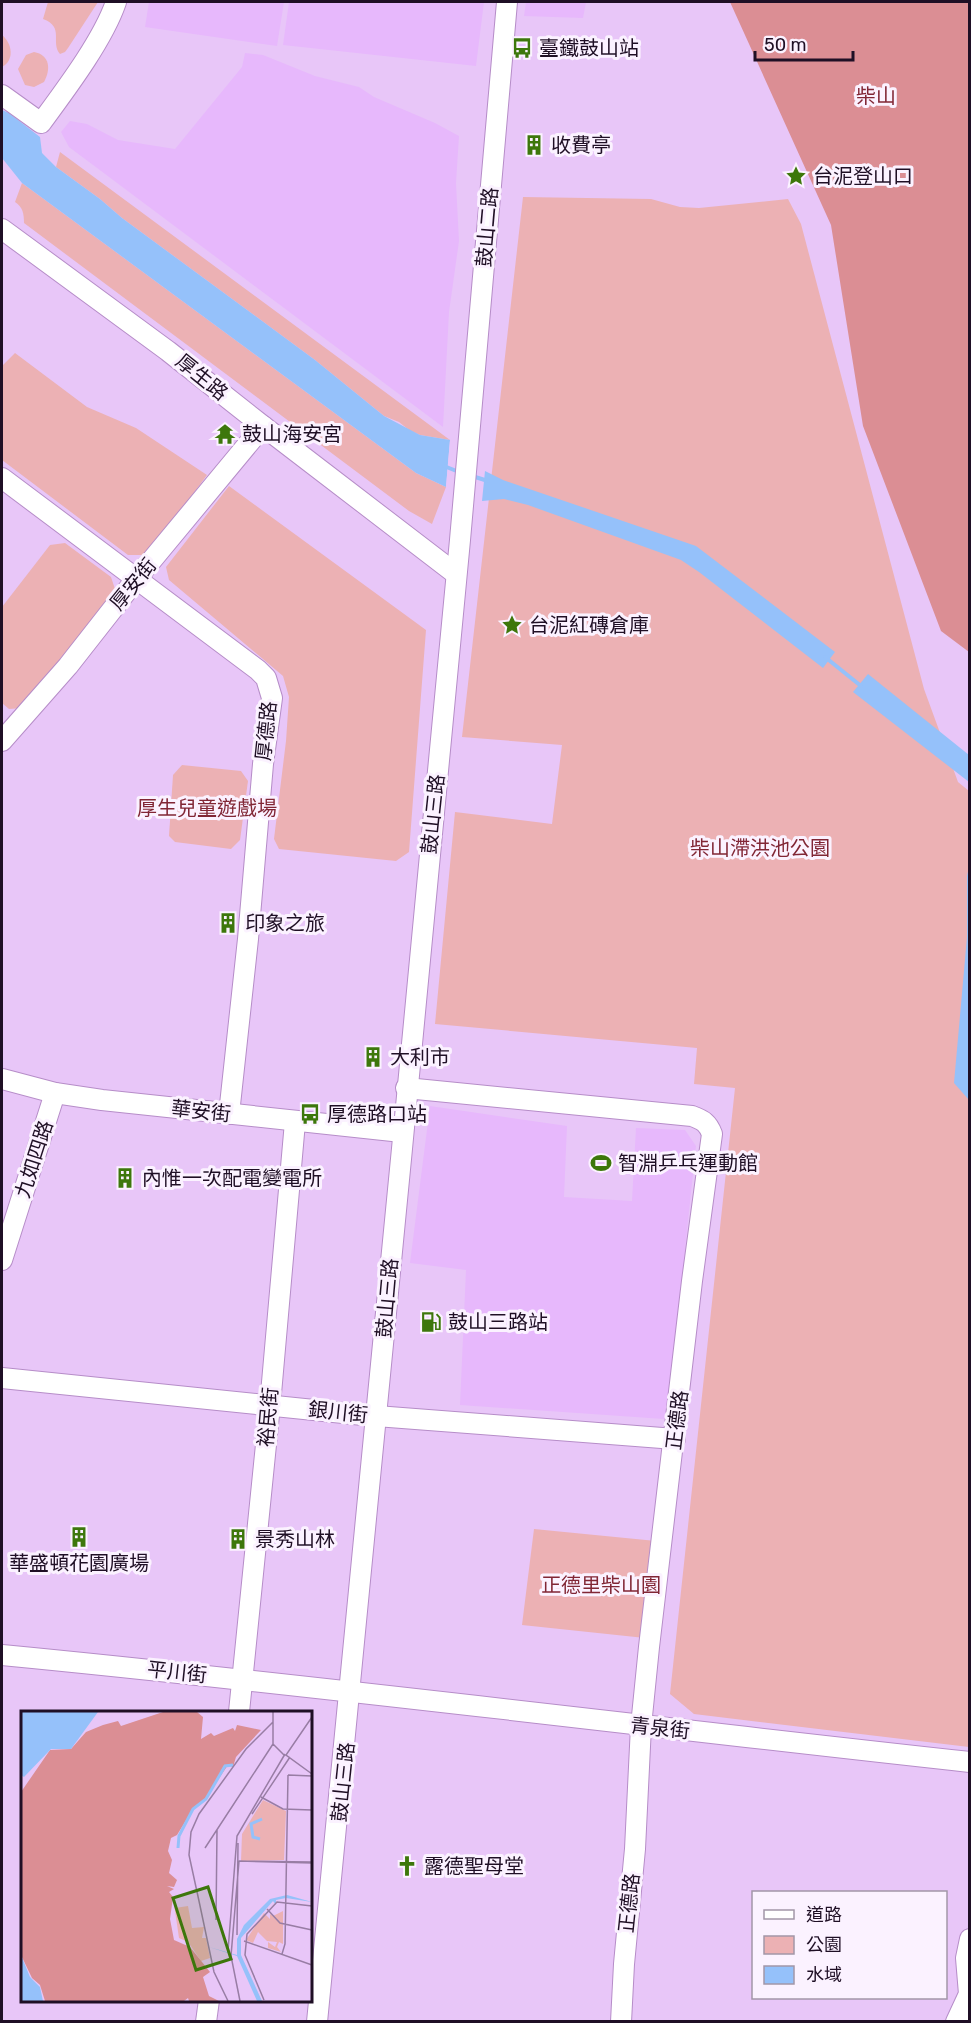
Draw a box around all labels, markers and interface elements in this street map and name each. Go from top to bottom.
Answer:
scale bar [755,24,852,62]
text: 50 m [764,34,807,56]
bus stop icon: 臺鐵鼓山站 [510,36,534,60]
place label: 臺鐵鼓山站 [539,36,639,60]
park label: 柴山 [856,84,896,108]
building icon: 收費亭 [522,133,546,157]
place label: 收費亭 [551,133,611,157]
place icon: 台泥登山口 [784,164,808,188]
place label: 台泥登山口 [813,164,913,188]
street label: 鼓山二路 [472,186,502,268]
street label: 厚生路 [171,349,233,405]
temple icon: 鼓山海安宮 [213,422,237,446]
place label: 鼓山海安宮 [242,422,342,446]
street label: 厚安街 [105,553,161,615]
place icon: 台泥紅磚倉庫 [500,613,524,637]
place label: 台泥紅磚倉庫 [529,613,649,637]
street label: 厚德路 [251,700,281,762]
street label: 鼓山三路 [417,773,449,855]
park label: 厚生兒童遊戲場 [137,796,277,820]
park label: 柴山滯洪池公園 [690,836,830,860]
building icon: 印象之旅 [216,911,240,935]
place label: 印象之旅 [245,911,325,935]
building icon: 大利市 [361,1045,385,1069]
place label: 大利市 [390,1045,450,1069]
street label: 華安街 [170,1096,232,1126]
bus stop icon: 厚德路口站 [298,1102,322,1126]
place label: 厚德路口站 [327,1102,427,1126]
street label: 九如四路 [10,1117,58,1201]
sports icon: 智淵乒乓運動館 [589,1151,613,1175]
place label: 智淵乒乓運動館 [618,1151,758,1175]
building icon: 內惟一次配電變電所 [113,1166,137,1190]
place label: 內惟一次配電變電所 [142,1166,322,1190]
street label: 鼓山三路 [372,1257,402,1339]
fuel station icon: 鼓山三路站 [419,1310,443,1334]
place label: 鼓山三路站 [448,1310,548,1334]
street label: 裕民街 [253,1386,283,1448]
street label: 正德路 [661,1389,693,1451]
street label: 銀川街 [307,1397,369,1427]
building icon: 華盛頓花園廣場 [67,1525,91,1549]
building icon: 景秀山林 [226,1527,250,1551]
place label: 景秀山林 [255,1527,335,1551]
place label: 華盛頓花園廣場 [9,1551,149,1575]
park label: 正德里柴山園 [541,1573,661,1597]
street label: 平川街 [146,1657,208,1687]
inset map [21,1711,312,2002]
street label: 青泉街 [629,1713,691,1743]
street label: 鼓山三路 [327,1741,359,1823]
church icon: 露德聖母堂 [395,1854,419,1878]
place label: 露德聖母堂 [424,1854,524,1878]
street label: 正德路 [614,1872,644,1934]
legend [752,1891,947,1999]
text: 道路 [806,1904,842,1926]
text: 公園 [806,1934,842,1956]
text: 水域 [806,1964,842,1986]

